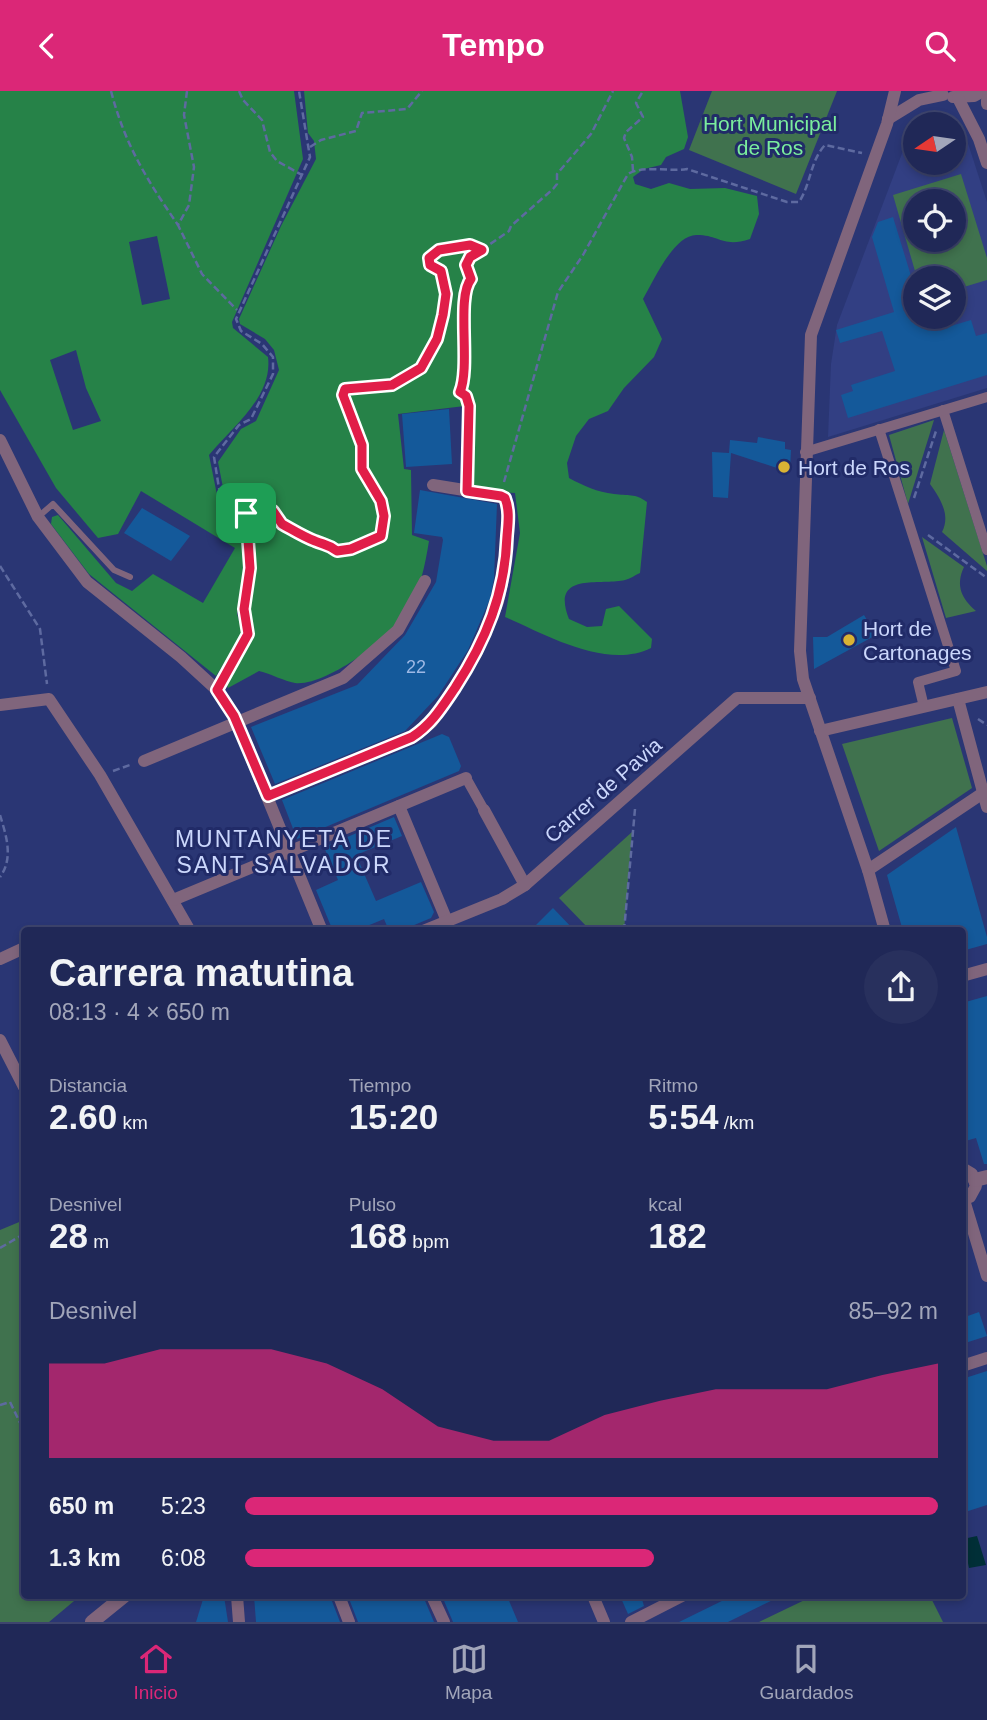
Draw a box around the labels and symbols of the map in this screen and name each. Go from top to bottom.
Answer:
park label: Hort Municipal de Ros [703,112,837,159]
north arrow [903,112,966,175]
place label: Hort de Ros [798,456,910,479]
marker: Hort de Ros [776,459,792,475]
pin [216,483,276,543]
place label: Hort de Cartonages [863,617,972,664]
marker: Hort de Cartonages [841,632,857,648]
house number: 22 [406,657,426,677]
street label: Carrer de Pavia [540,733,666,847]
district label: MUNTANYETA DE SANT SALVADOR [175,826,393,878]

